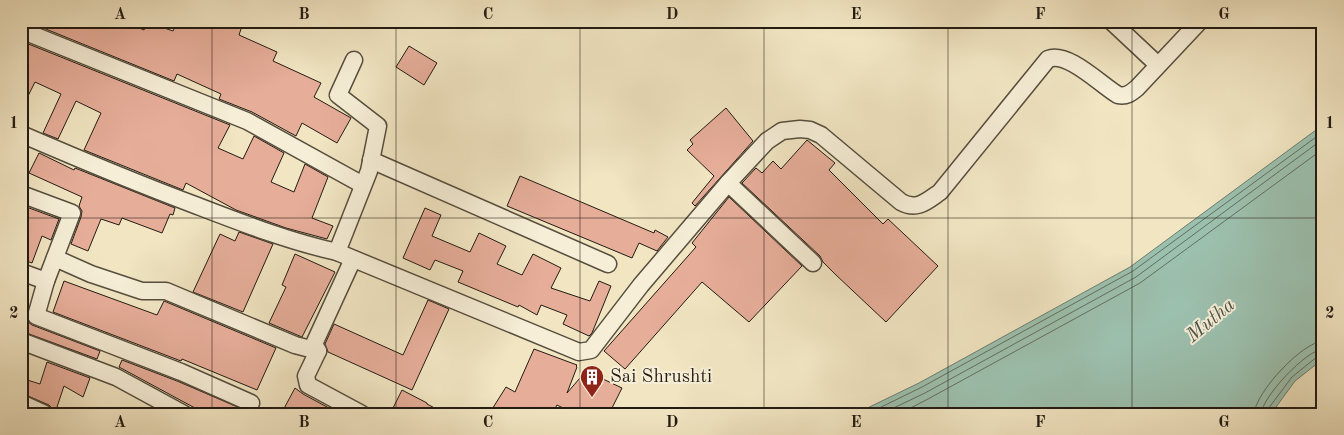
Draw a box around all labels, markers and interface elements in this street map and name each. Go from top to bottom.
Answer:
text: A [114,7,126,23]
text: B [298,7,310,23]
text: C [483,7,493,23]
text: D [666,7,678,23]
text: E [850,7,862,23]
text: F [1035,7,1046,23]
text: G [1218,7,1230,23]
text: 1 [9,116,19,132]
text: 1 [1325,116,1335,132]
water label: Mutha [1182,295,1239,348]
text: 2 [9,306,19,322]
text: 2 [1325,306,1335,322]
building icon: Sai Shrushti [579,364,605,398]
place label: Sai Shrushti [610,368,712,387]
text: A [114,415,126,431]
text: B [298,415,310,431]
text: C [483,415,493,431]
text: D [666,415,678,431]
text: E [850,415,862,431]
text: F [1035,415,1046,431]
text: G [1218,415,1230,431]

